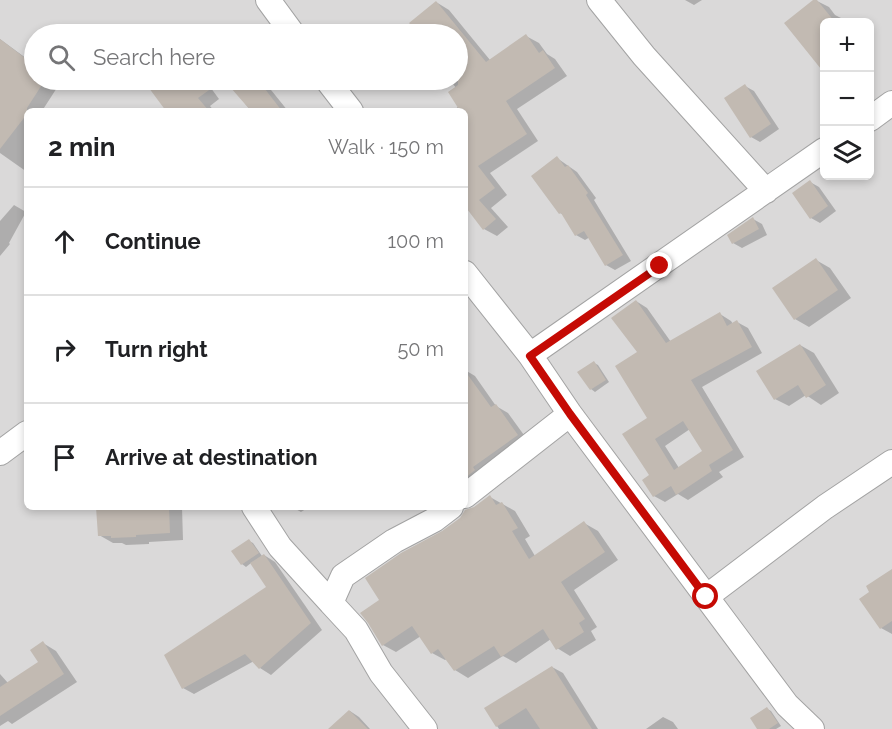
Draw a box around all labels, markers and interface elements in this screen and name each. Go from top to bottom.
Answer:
map controls [820,18,874,180]
button: + [820,18,874,72]
search box [24,24,468,90]
icon: search [45,41,78,74]
text: Search here [93,44,215,70]
button: − [820,72,874,126]
button: layers [820,126,874,180]
text: 2 min [48,132,115,162]
text: Walk · 150 m [328,135,444,159]
icon: ahead [48,225,81,258]
text: Continue [105,228,201,254]
text: 100 m [387,229,444,253]
route end [646,252,672,278]
icon: right [48,333,81,366]
text: Turn right [105,336,208,362]
text: 50 m [397,337,444,361]
icon: arrive [48,441,81,474]
text: Arrive at destination [105,444,318,470]
route start [692,583,718,609]

